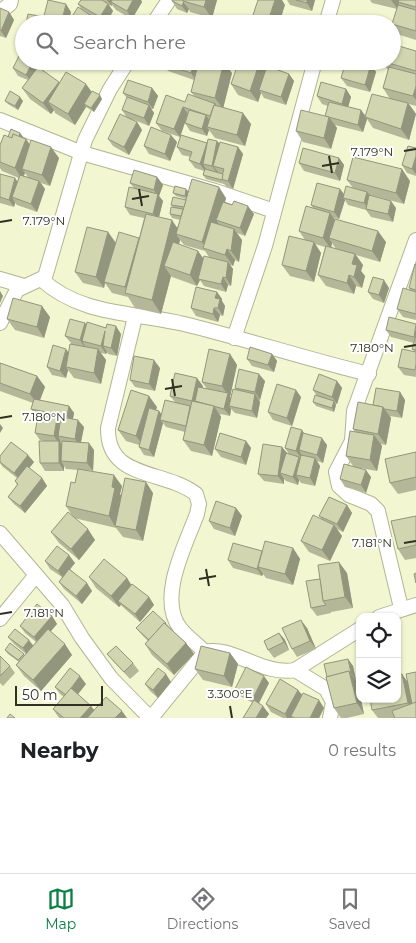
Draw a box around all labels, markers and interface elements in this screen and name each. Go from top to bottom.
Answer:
search box [15,15,401,70]
icon: search [33,29,61,57]
text: Search here [73,31,186,54]
text: 7.179°N [351,144,393,159]
text: 7.179°N [23,213,65,228]
text: 7.180°N [350,340,394,355]
text: 7.180°N [22,409,66,424]
text: 7.181°N [352,535,392,550]
text: 7.181°N [24,605,64,620]
map controls [356,613,401,703]
button: locate [356,613,401,658]
button: layers [356,658,401,703]
scale bar [15,683,102,706]
text: 50 m [22,686,58,704]
text: 3.300°E [207,686,253,701]
text: Nearby [20,738,99,763]
text: 0 results [328,741,396,760]
tab: Map [45,885,76,933]
tab: Directions [167,885,238,933]
tab: Saved [329,885,371,933]

